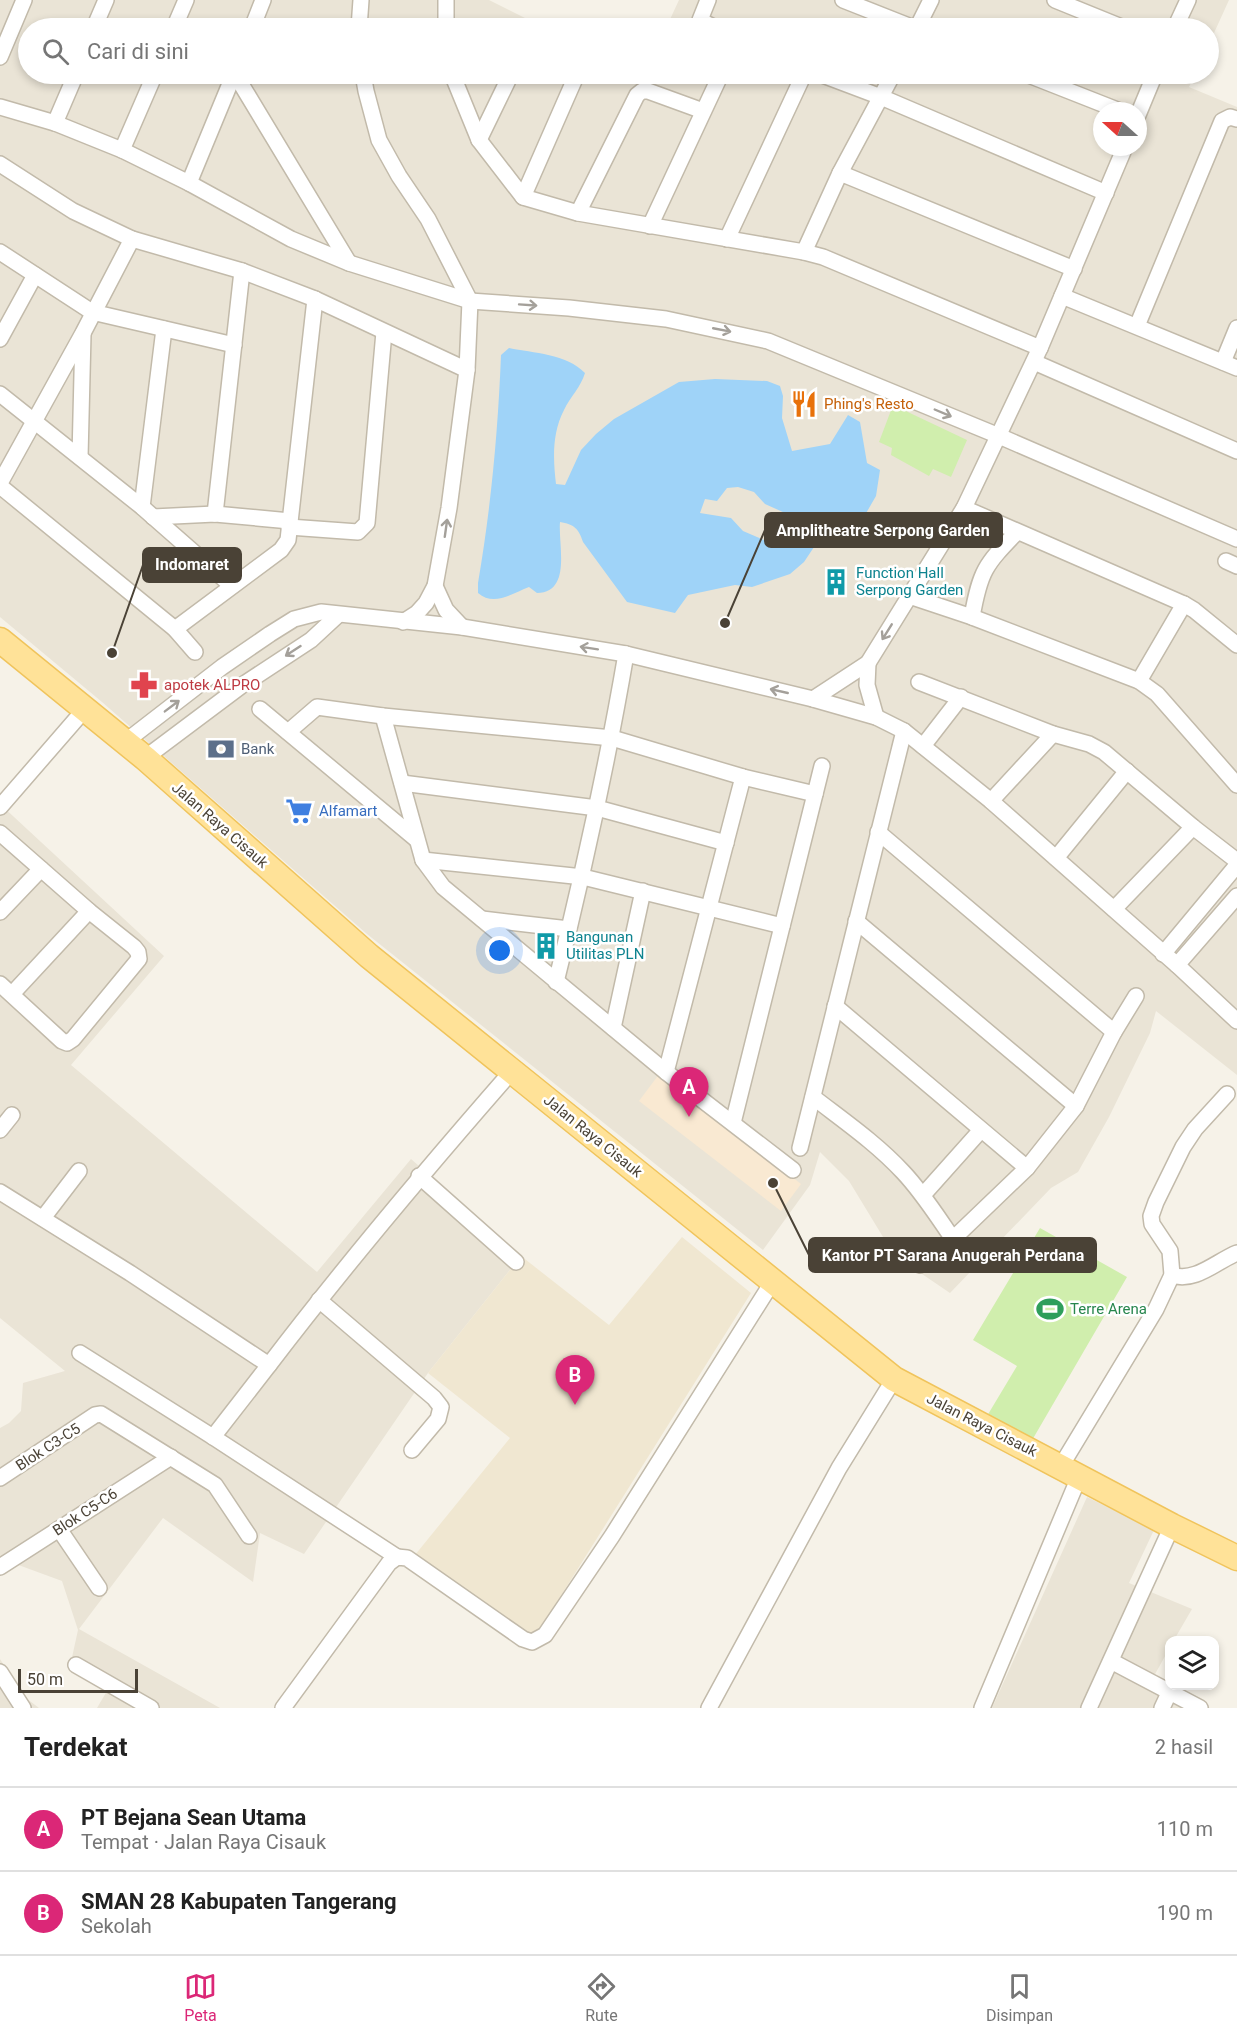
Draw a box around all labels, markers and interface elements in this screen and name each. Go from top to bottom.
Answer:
search box [18,18,1219,84]
icon: search [39,35,72,68]
text: Cari di sini [87,39,189,64]
north arrow [1093,102,1147,156]
one-way arrow [518,299,538,310]
one-way arrow [711,325,731,336]
restaurant icon: Phing's Resto [789,389,819,419]
place label: Phing's Resto [824,395,914,413]
one-way arrow [933,408,951,419]
callout: Amplitheatre Serpong Garden [765,513,1002,547]
one-way arrow [440,519,451,539]
text: Amplitheatre Serpong Garden [776,521,990,540]
callout: Indomaret [143,548,241,582]
text: Indomaret [155,555,230,574]
place label: Function Hall Serpong Garden [856,564,963,599]
building icon: Function Hall Serpong Garden [821,567,851,597]
one-way arrow [880,623,892,640]
one-way arrow [579,642,599,653]
one-way arrow [285,646,302,658]
pharmacy icon: apotek ALPRO [129,670,159,700]
place label: apotek ALPRO [164,676,260,694]
one-way arrow [770,685,789,697]
one-way arrow [163,700,179,713]
bank icon: Bank [206,734,236,764]
place label: Bank [241,740,275,758]
street label: Jalan Raya Cisauk [168,778,272,872]
supermarket icon: Alfamart [284,796,314,826]
place label: Alfamart [319,802,378,820]
place label: Bangunan Utilitas PLN [566,928,644,963]
building icon: Bangunan Utilitas PLN [531,931,561,961]
your location [485,936,514,965]
pin: A [670,1068,708,1117]
street label: Jalan Raya Cisauk [540,1091,646,1182]
callout: Kantor PT Sarana Anugerah Perdana [809,1238,1096,1272]
text: Kantor PT Sarana Anugerah Perdana [822,1246,1085,1265]
sports icon: Terre Arena [1035,1294,1065,1324]
place label: Terre Arena [1070,1300,1147,1318]
pin: B [556,1356,594,1405]
street label: Jalan Raya Cisauk [924,1389,1041,1461]
street label: Blok C3-C5 [12,1419,84,1475]
street label: Blok C5-C6 [49,1484,121,1540]
map controls [1165,1636,1219,1690]
button: layers [1165,1636,1219,1690]
scale bar [18,1666,138,1694]
text: 50 m [27,1670,63,1689]
text: Terdekat [24,1732,128,1762]
text: 2 hasil [1155,1735,1213,1759]
text: PT Bejana Sean Utama [81,1805,306,1830]
text: A [37,1817,50,1841]
text: 110 m [1157,1817,1213,1841]
text: Tempat · Jalan Raya Cisauk [81,1830,326,1854]
text: SMAN 28 Kabupaten Tangerang [81,1889,397,1914]
text: B [37,1901,50,1925]
text: 190 m [1157,1901,1213,1925]
text: Sekolah [81,1914,152,1938]
tab: Peta [184,1970,217,2025]
tab: Rute [585,1970,618,2025]
tab: Disimpan [986,1970,1053,2025]

